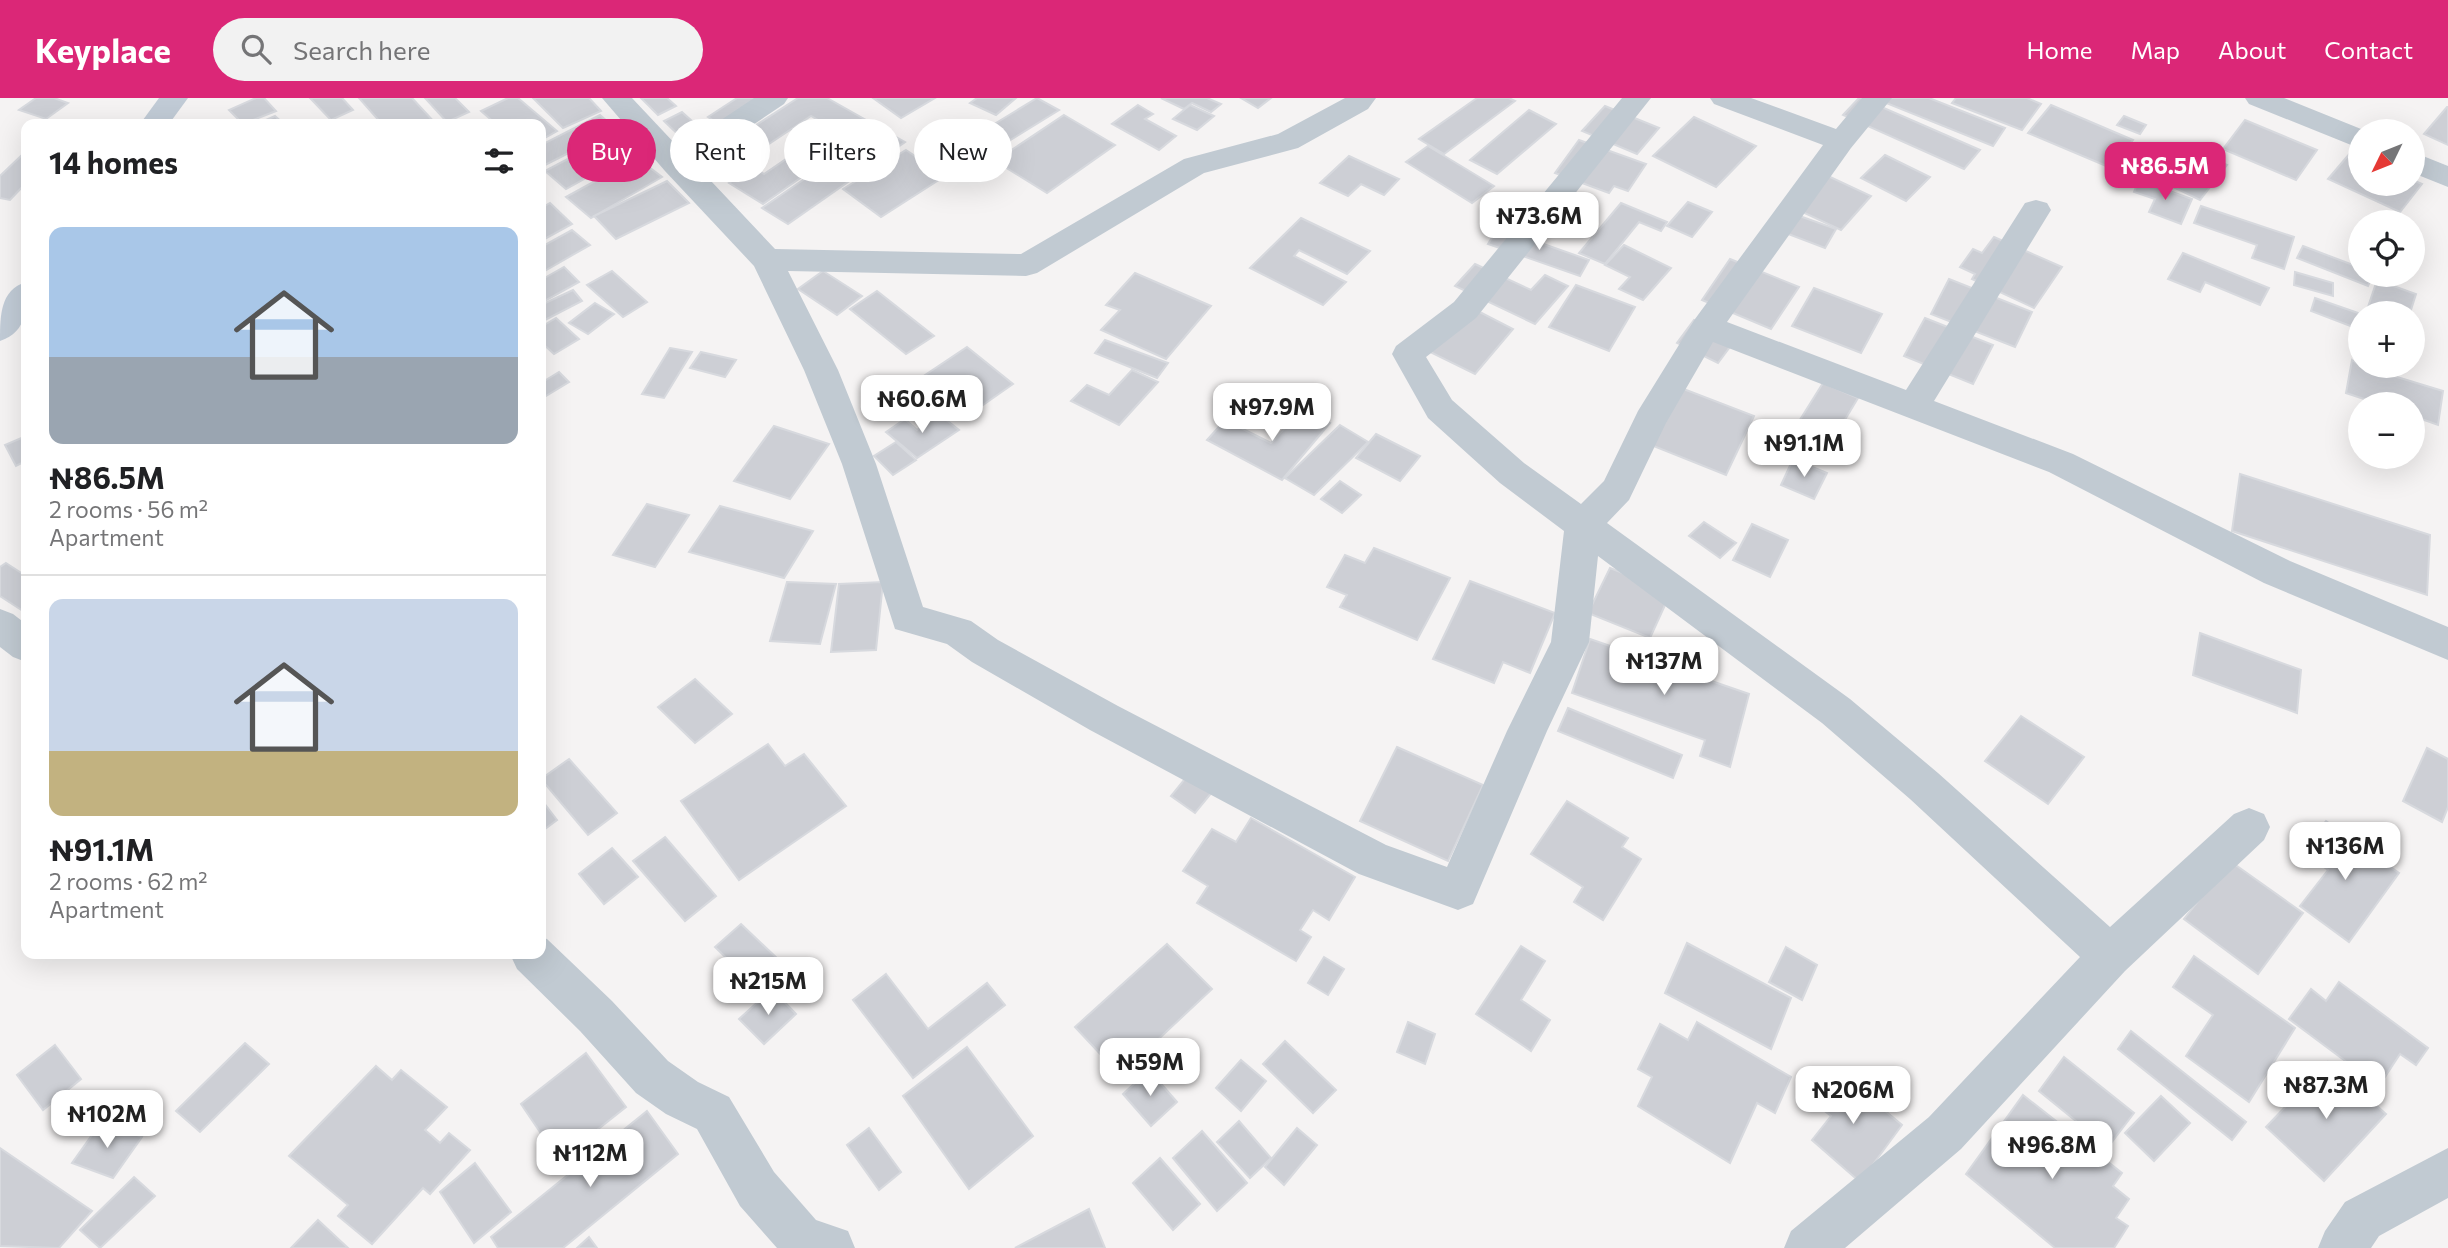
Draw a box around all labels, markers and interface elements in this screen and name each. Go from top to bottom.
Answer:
search box [213,18,703,81]
text: Keyplace [35,29,171,70]
icon: search [237,30,275,68]
text: Search here [293,34,430,65]
text: Home [2027,35,2093,64]
text: Map [2131,35,2180,64]
text: About [2218,35,2286,64]
text: Contact [2324,35,2413,64]
chip: Buy [567,119,656,182]
chip: Rent [670,119,770,182]
chip: Filters [784,119,900,182]
chip: New [914,119,1012,182]
north arrow [2348,119,2426,196]
map controls [2348,119,2425,469]
icon: filters [480,142,518,180]
pin: ₦86.5M [2108,142,2222,202]
text: 14 homes [49,143,178,180]
text: ₦86.5M [2121,151,2209,179]
pin: ₦73.6M [1482,192,1596,252]
text: ₦73.6M [1496,201,1582,229]
button: locate [2348,210,2425,287]
icon: home [221,272,347,398]
button: + [2348,301,2425,378]
pin: ₦60.6M [865,376,979,435]
text: ₦60.6M [877,384,967,412]
pin: ₦97.9M [1215,384,1329,443]
text: ₦97.9M [1229,392,1315,420]
button: − [2348,392,2425,469]
pin: ₦91.1M [1747,420,1861,479]
text: ₦91.1M [1764,428,1844,456]
text: ₦86.5M [49,458,165,495]
text: 2 rooms · 56 m² [49,495,208,523]
text: Apartment [49,523,164,551]
pin: ₦137M [1615,638,1713,697]
icon: home [221,644,347,770]
text: ₦137M [1625,646,1703,674]
pin: ₦136M [2296,822,2394,882]
text: ₦91.1M [49,830,154,867]
text: ₦136M [2305,831,2385,859]
text: 2 rooms · 62 m² [49,867,208,895]
text: Apartment [49,895,164,923]
pin: ₦215M [719,958,817,1017]
text: ₦215M [729,966,807,994]
pin: ₦59M [1109,1038,1191,1098]
text: ₦59M [1116,1047,1184,1075]
pin: ₦87.3M [2269,1062,2383,1121]
pin: ₦206M [1804,1066,1902,1126]
text: ₦87.3M [2283,1070,2369,1098]
text: ₦206M [1811,1075,1895,1103]
pin: ₦102M [58,1090,156,1150]
text: ₦102M [67,1099,147,1127]
pin: ₦96.8M [1995,1122,2109,1181]
pin: ₦112M [541,1130,639,1189]
text: ₦96.8M [2007,1130,2097,1158]
text: ₦112M [552,1138,628,1166]

